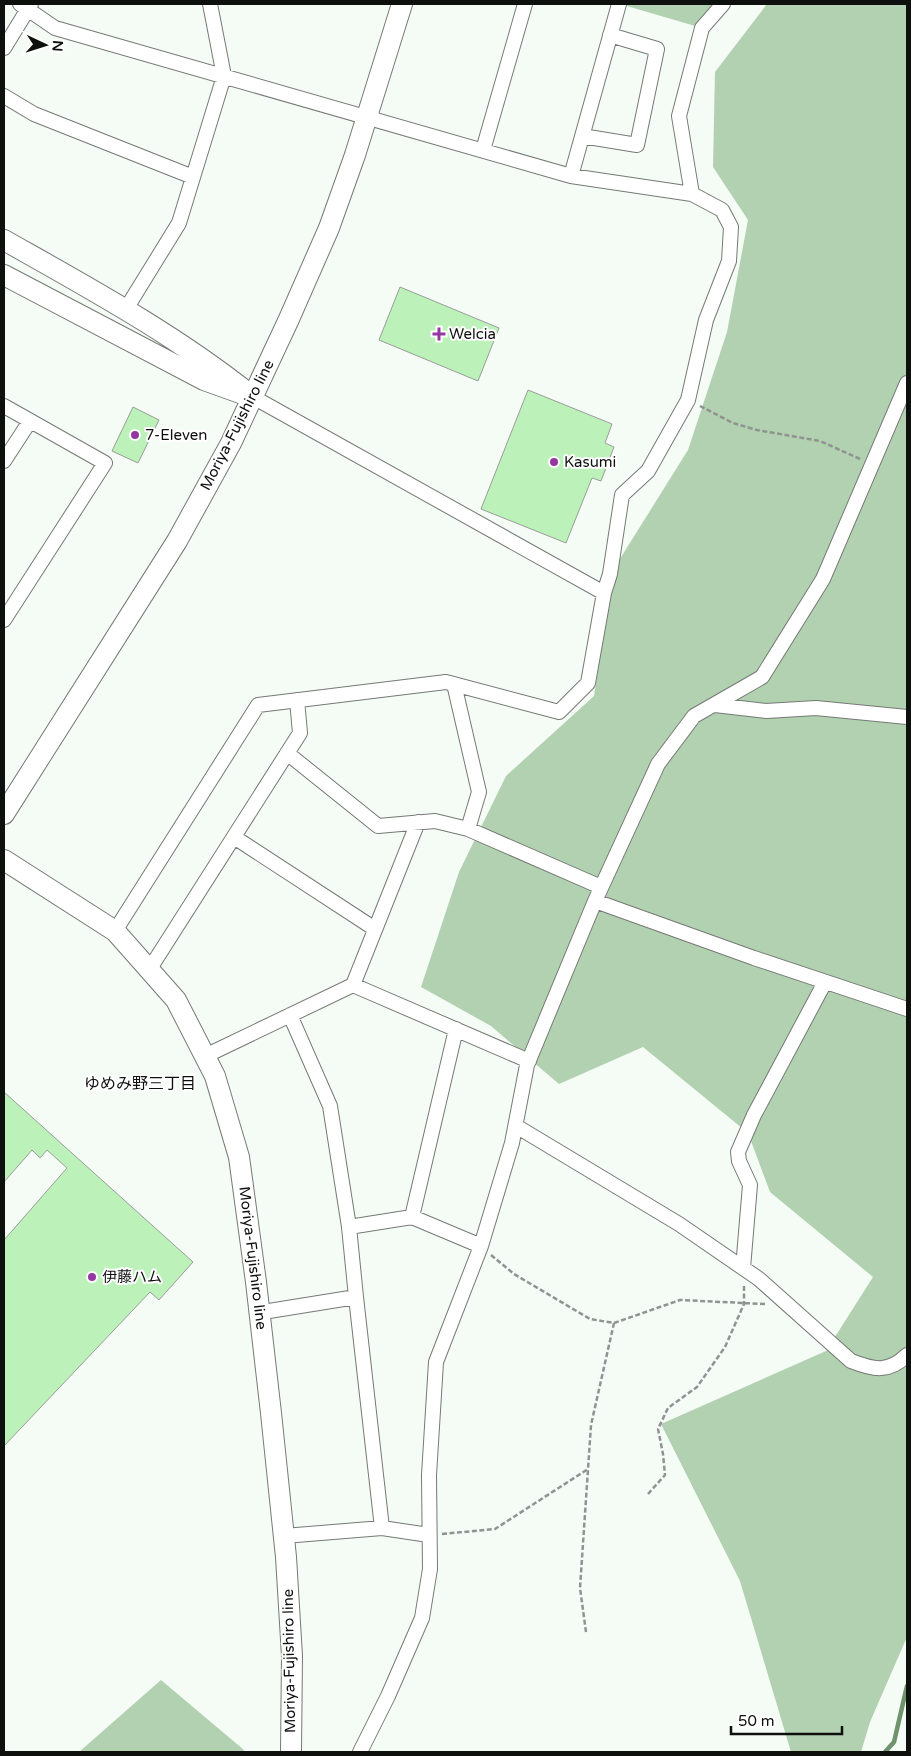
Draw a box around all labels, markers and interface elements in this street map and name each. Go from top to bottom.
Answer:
north arrow [20,20,70,70]
text: N [49,40,66,52]
place label: Welcia [449,325,496,343]
marker: Welcia [433,328,445,340]
street label: Moriya-Fujishiro line [196,357,278,493]
place label: 7-Eleven [145,426,207,444]
marker: 7-Eleven [129,429,141,441]
place label: Kasumi [564,453,616,471]
marker: Kasumi [548,456,560,468]
district label: ゆめみ野三丁目 [84,1074,196,1094]
street label: Moriya-Fujishiro line [235,1185,271,1331]
place label: 伊藤ハム [102,1268,162,1286]
marker: 伊藤ハム [86,1271,98,1283]
street label: Moriya-Fujishiro line [279,1589,299,1733]
scale bar [731,1704,842,1736]
text: 50 m [738,1712,775,1730]

